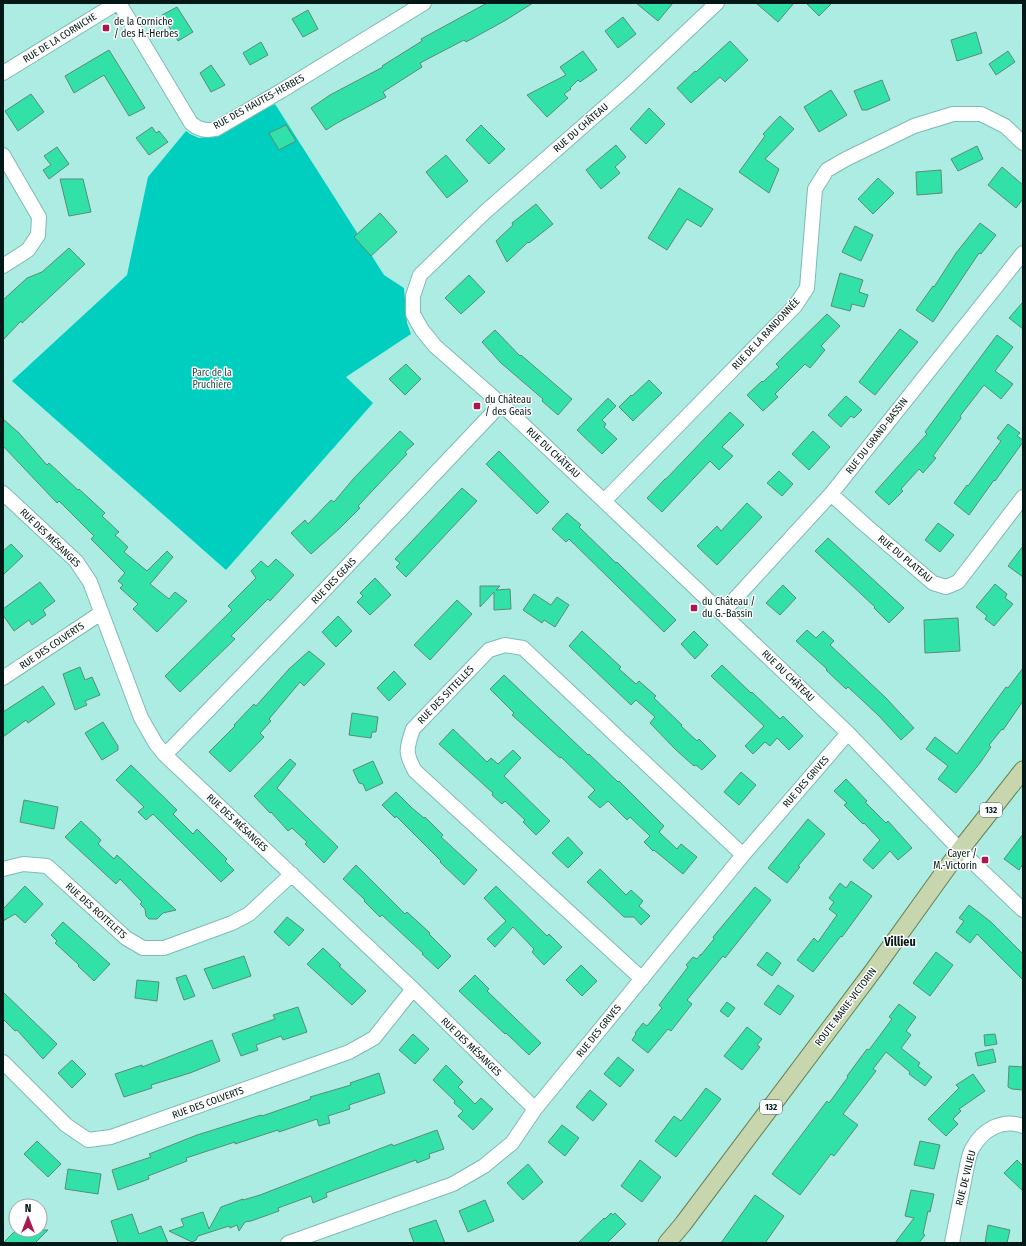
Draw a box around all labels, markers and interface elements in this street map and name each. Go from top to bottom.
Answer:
street label: RUE DE LA CORNICHE [21,10,99,65]
place label: de la Corniche / des H.-Herbes [114,16,178,40]
marker: de la Corniche / des H.-Herbes [101,23,111,33]
street label: RUE DES HAUTES-HERBES [211,72,307,132]
street label: RUE DU CHÂTEAU [551,100,611,155]
street label: RUE DE LA RANDONNÉE [728,294,803,372]
park label: Parc de la Pruchière [192,367,232,391]
place label: du Château / des Geais [485,394,531,418]
street label: RUE DU GRAND-BASSIN [843,395,911,477]
marker: du Château / des Geais [472,401,482,411]
street label: RUE DU CHÂTEAU [524,424,583,481]
street label: RUE DES MÉSANGES [17,505,84,570]
street label: RUE DU PLATEAU [875,533,935,585]
street label: RUE DES GEAIS [309,555,359,606]
place label: du Château / du G.-Bassin [702,596,755,620]
marker: du Château / du G.-Bassin [689,603,699,613]
street label: RUE DES COLVERTS [17,620,87,672]
street label: RUE DU CHÂTEAU [759,647,818,704]
street label: RUE DES SITTELLES [415,663,477,726]
street label: RUE DES GRIVES [780,754,832,810]
street label: RUE DES MÉSANGES [204,790,271,854]
road number: 132 [980,803,1002,817]
place label: Cayer / M.-Victorin [933,848,977,872]
marker: Cayer / M.-Victorin [980,855,990,865]
street label: RUE DES ROITELETS [63,880,129,942]
district label: Villieu [883,935,916,949]
street label: ROUTE MARIE-VICTORIN [813,965,879,1049]
street label: RUE DES GRIVES [574,1002,624,1060]
street label: RUE DES MÉSANGES [438,1014,505,1079]
street label: RUE DES COLVERTS [171,1084,245,1122]
road number: 132 [760,1100,782,1114]
street label: RUE DE VILIEU [953,1149,979,1207]
north arrow [8,1198,48,1238]
text: N [25,1202,31,1215]

